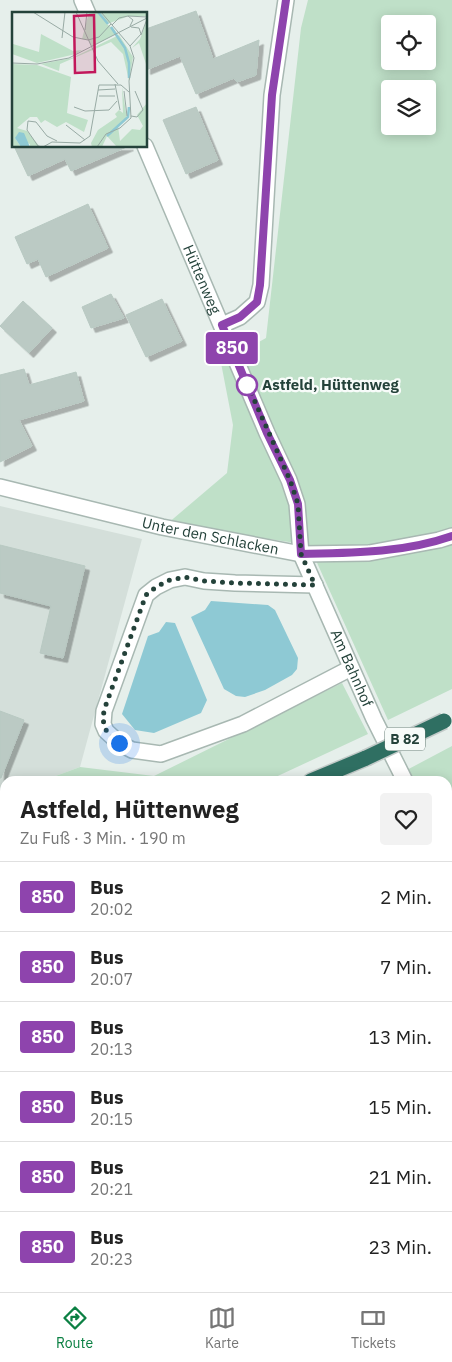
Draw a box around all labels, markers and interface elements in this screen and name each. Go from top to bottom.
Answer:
inset map [12,12,148,148]
map controls [381,15,436,135]
button: locate [381,15,436,70]
button: layers [381,80,436,135]
street label: Hüttenweg [179,242,225,317]
line badge: 850 [203,332,261,364]
text: 850 [216,336,248,359]
marker: Astfeld, Hüttenweg [236,374,258,396]
place label: Astfeld, Hüttenweg [262,375,399,394]
street label: Unter den Schlacken [140,512,280,558]
street label: Am Bahnhof [326,626,377,710]
road number: B 82 [385,728,425,751]
your location [107,731,132,756]
text: Astfeld, Hüttenweg [20,793,239,825]
button: heart [380,793,432,845]
text: Zu Fuß · 3 Min. · 190 m [20,828,186,848]
text: Bus [90,875,124,899]
text: 850 [31,885,64,908]
text: 2 Min. [380,885,432,909]
text: 20:02 [90,899,133,919]
text: Bus [90,945,124,969]
text: 850 [31,955,64,978]
text: 7 Min. [380,955,432,979]
text: 20:07 [90,969,133,989]
text: Bus [90,1015,124,1039]
text: 850 [31,1025,64,1048]
text: 13 Min. [369,1025,432,1049]
text: 20:13 [90,1039,133,1059]
text: Bus [90,1085,124,1109]
text: 850 [31,1095,64,1118]
text: 15 Min. [369,1095,432,1119]
text: 20:15 [90,1109,133,1129]
text: Bus [90,1155,124,1179]
text: 850 [31,1165,64,1188]
text: 21 Min. [369,1165,432,1189]
text: 20:21 [90,1179,133,1199]
text: Bus [90,1225,124,1249]
text: 850 [31,1235,64,1258]
text: 23 Min. [369,1235,432,1259]
text: 20:23 [90,1249,133,1269]
tab: Route [56,1304,93,1352]
tab: Karte [205,1304,239,1352]
tab: Tickets [351,1304,396,1352]

